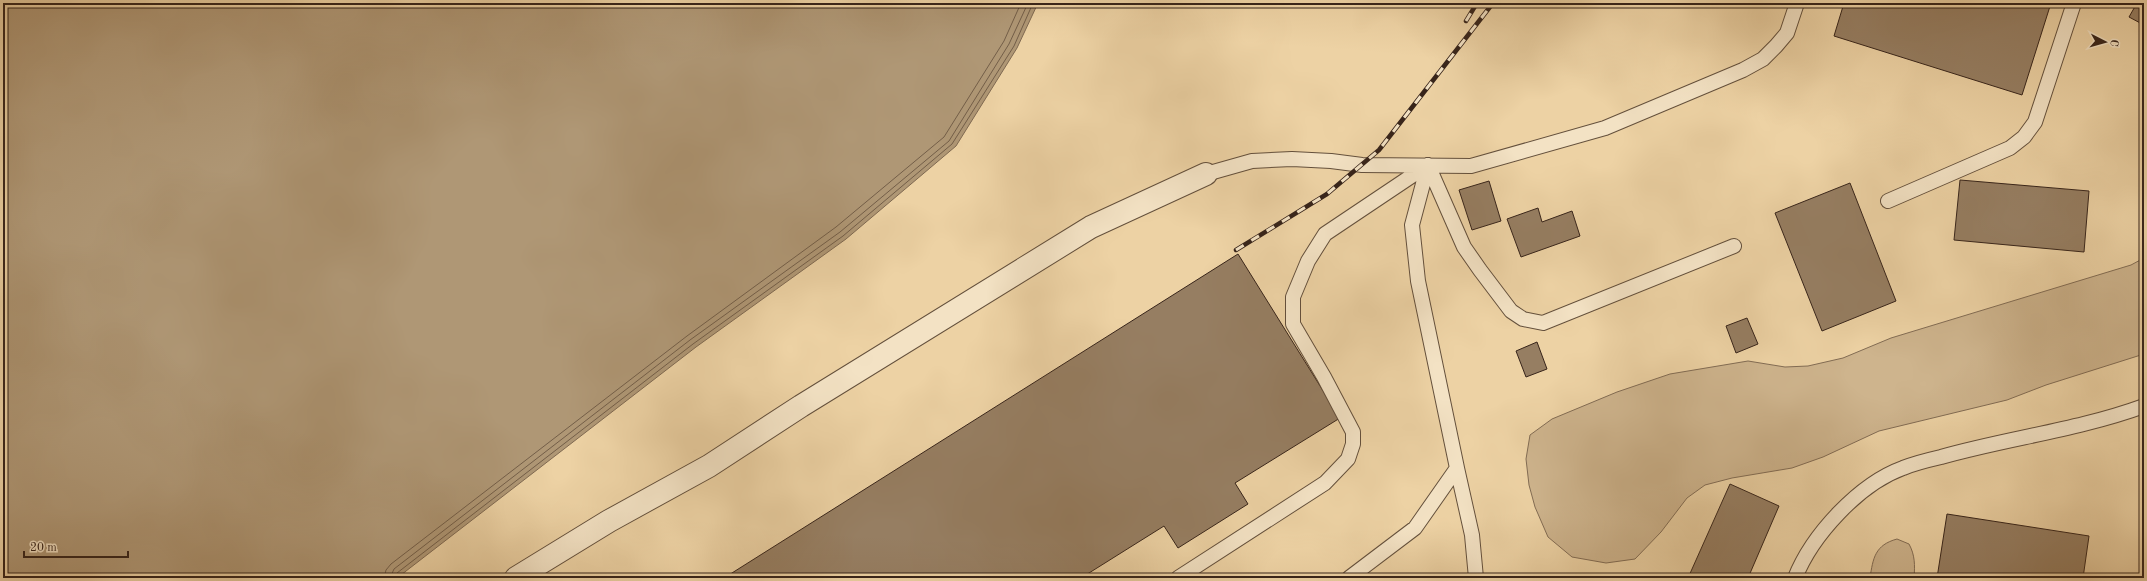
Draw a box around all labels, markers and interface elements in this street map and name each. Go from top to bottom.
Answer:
north arrow [2085,22,2125,62]
text: С [2108,39,2119,47]
scale bar [24,533,128,559]
text: 20 m [30,542,57,554]

